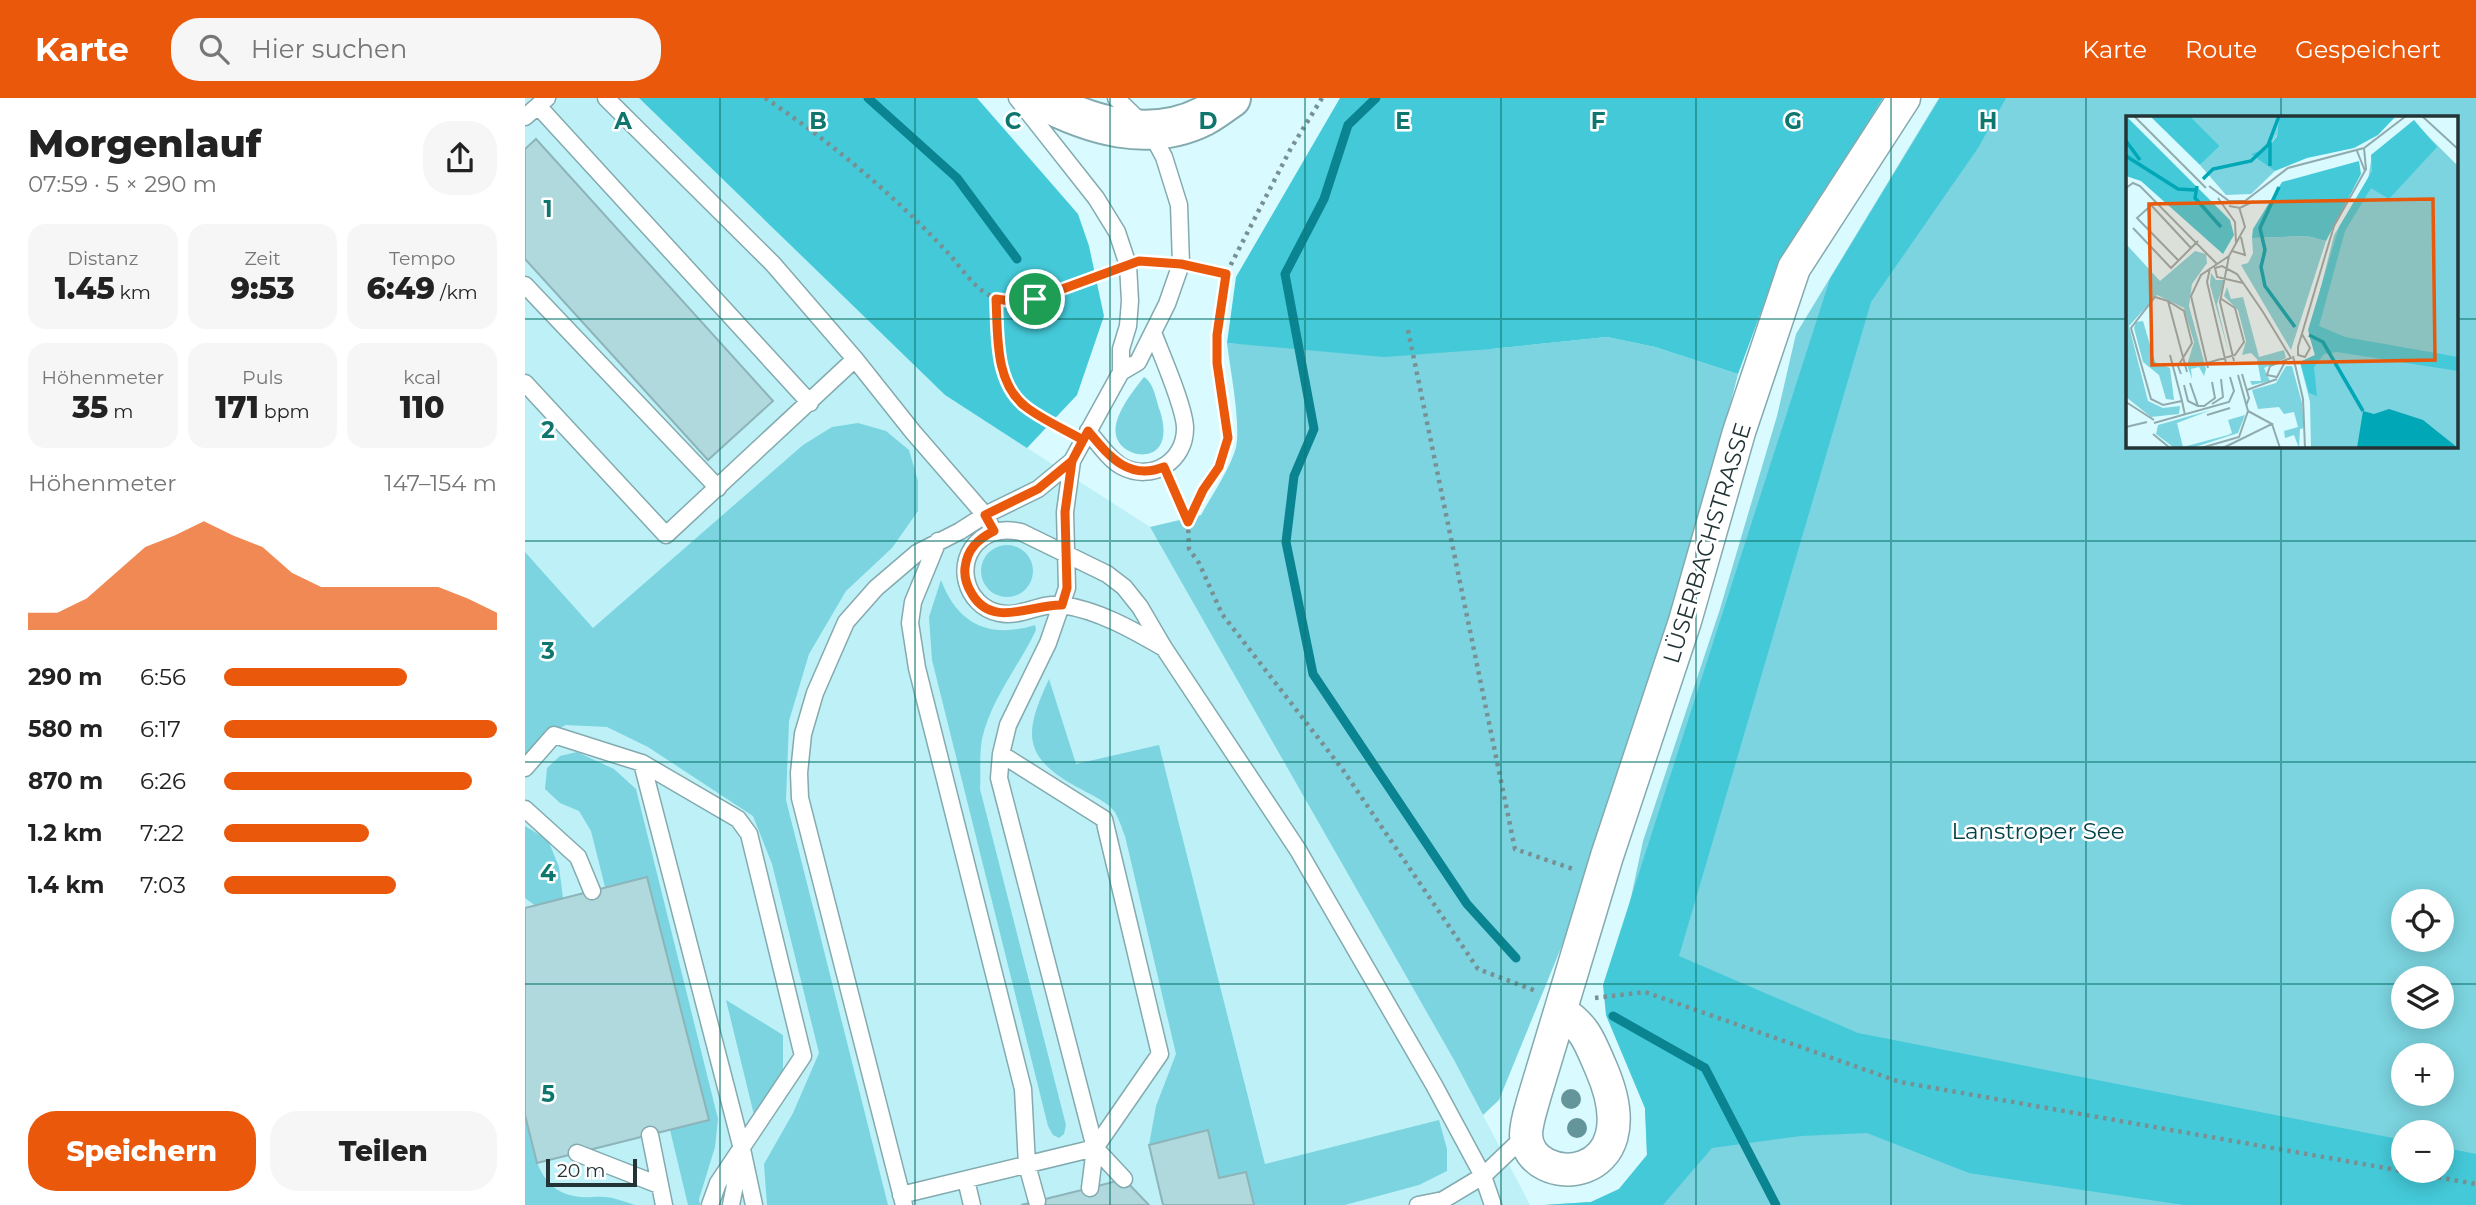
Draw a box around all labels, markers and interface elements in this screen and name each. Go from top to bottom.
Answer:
search box [171,18,661,81]
text: Karte [35,29,129,69]
icon: search [195,30,233,68]
text: Hier suchen [251,33,407,65]
text: Karte [2082,35,2147,64]
text: Route [2185,35,2257,64]
text: Gespeichert [2295,35,2441,64]
text: A [613,107,632,135]
text: B [809,107,827,135]
text: C [1005,107,1022,135]
text: D [1199,107,1218,135]
text: E [1395,107,1411,135]
text: F [1591,107,1606,135]
text: G [1784,107,1802,135]
text: H [1979,107,1997,135]
inset map [2126,116,2459,448]
text: Morgenlauf [28,120,261,167]
button: share [423,121,497,195]
text: 07:59 · 5 × 290 m [28,170,217,198]
text: 1 [543,195,553,223]
text: Distanz [67,247,138,270]
text: Zeit [244,247,281,270]
text: Tempo [389,247,455,270]
pin [1005,269,1065,329]
text: 1.45 [55,270,115,307]
text: 9:53 [230,270,295,307]
text: 6:49 [367,270,435,307]
icon: arrive [1016,280,1054,318]
text: km [115,281,151,304]
text: /km [435,281,478,304]
text: Höhenmeter [42,366,164,389]
text: Puls [242,366,283,389]
text: kcal [403,366,441,389]
text: 35 [72,389,108,426]
text: 171 [215,389,259,426]
text: 110 [400,389,445,426]
text: m [108,400,133,423]
text: bpm [259,400,310,423]
text: 2 [541,416,555,444]
street label: LÜSERBACHSTRASSE [1657,419,1757,667]
text: Höhenmeter [28,469,176,497]
text: 147–154 m [384,469,497,497]
text: 3 [540,637,555,665]
text: 290 m [28,663,102,691]
text: 6:56 [140,663,186,691]
text: 580 m [28,715,103,743]
text: 6:17 [140,715,181,743]
text: 870 m [28,767,103,795]
text: 6:26 [140,767,186,795]
park label: Lanstroper See [1951,817,2125,845]
text: 1.2 km [28,819,102,847]
text: 7:22 [140,819,184,847]
text: 4 [540,859,556,887]
text: 1.4 km [28,871,105,899]
text: 7:03 [140,871,186,899]
map controls [2391,889,2454,1183]
button: locate [2391,889,2454,952]
button: layers [2391,966,2454,1029]
button: + [2391,1043,2454,1106]
text: 5 [541,1080,555,1108]
button: Speichern [28,1111,256,1191]
button: Teilen [270,1111,497,1191]
button: − [2391,1120,2454,1183]
scale bar [546,1156,637,1188]
text: 20 m [557,1159,605,1182]

